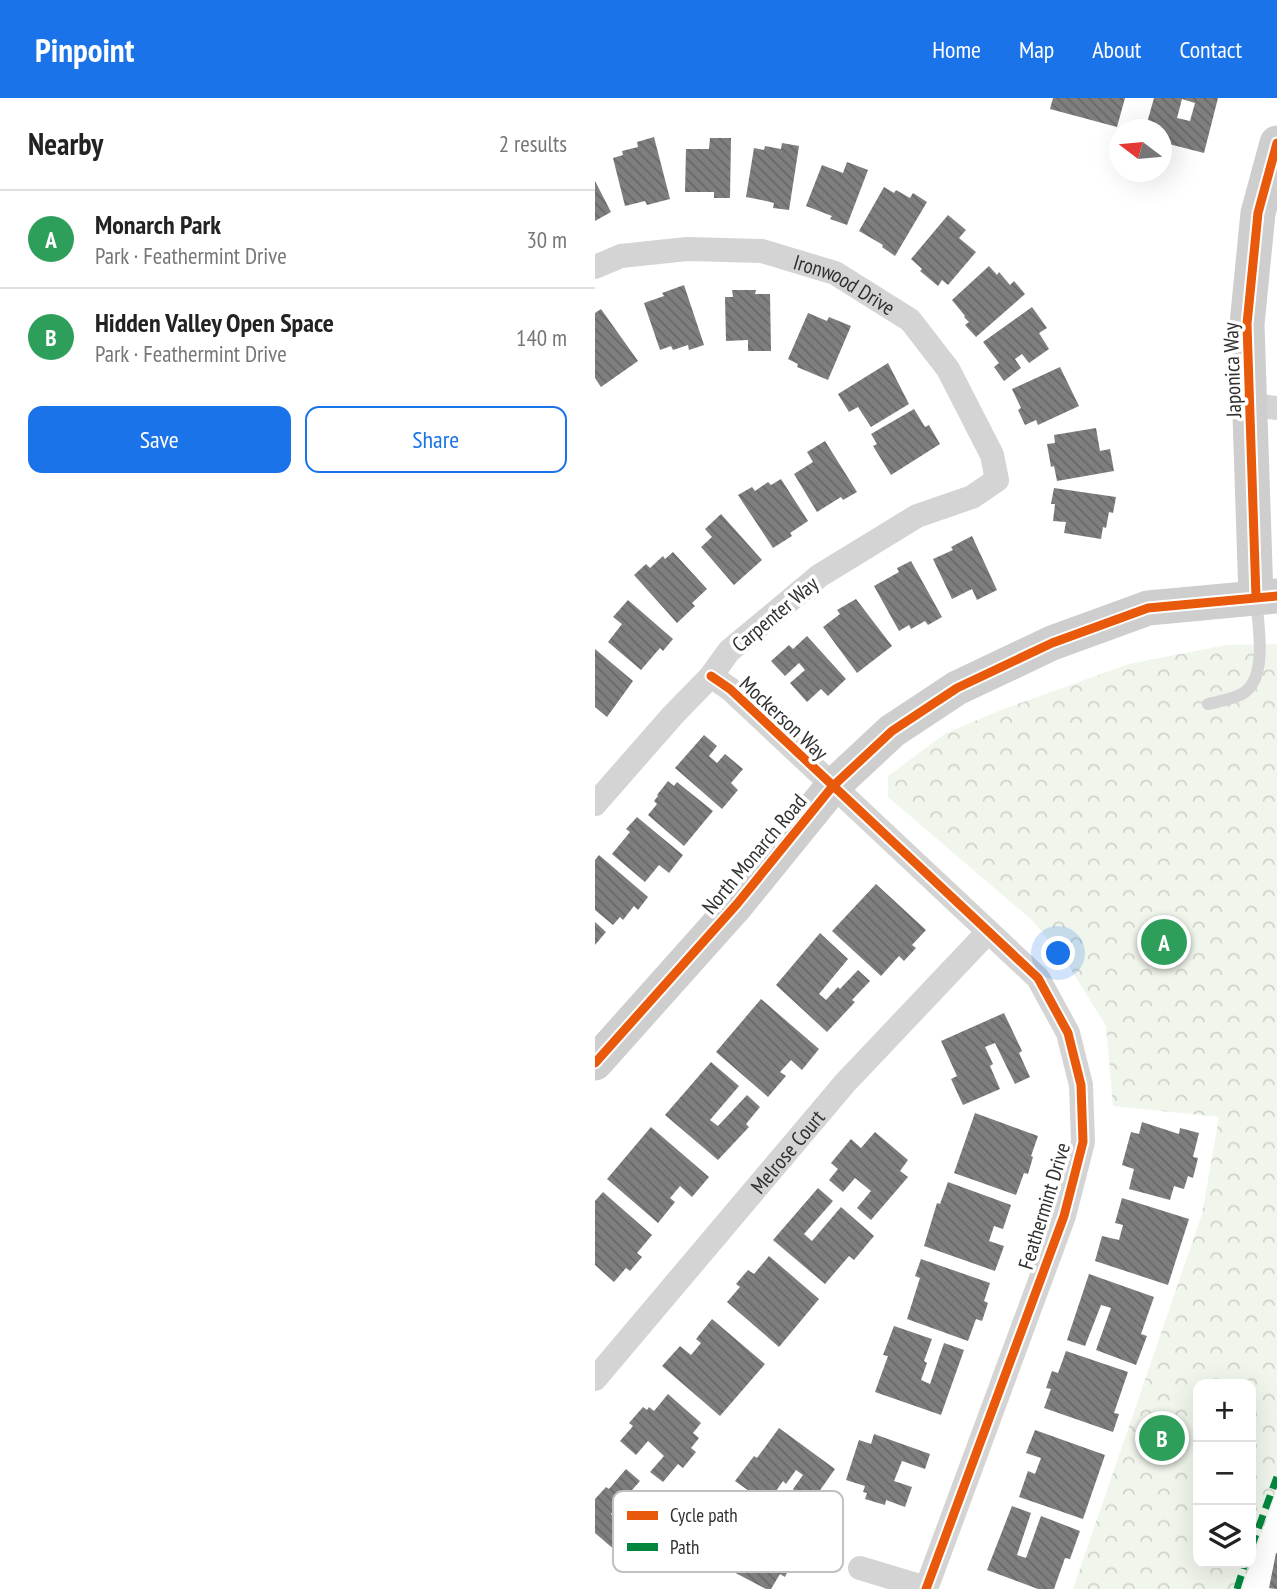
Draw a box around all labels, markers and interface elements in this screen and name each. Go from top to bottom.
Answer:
text: Pinpoint [35,28,134,71]
text: Home [932,34,981,65]
text: Map [1019,34,1054,65]
text: About [1092,34,1141,65]
text: Contact [1179,34,1242,65]
north arrow [1109,119,1172,182]
text: Nearby [28,124,103,163]
text: 2 results [499,129,567,158]
text: Monarch Park [95,208,221,241]
text: A [45,225,57,254]
text: 30 m [526,225,567,254]
text: Park · Feathermint Drive [95,241,287,270]
street label: Ironwood Drive [790,248,900,321]
text: Hidden Valley Open Space [95,306,334,339]
street label: Japonica Way [1217,322,1247,419]
text: B [45,323,57,352]
text: 140 m [516,323,567,352]
text: Park · Feathermint Drive [95,339,287,368]
button: Save [28,406,291,473]
button: Share [305,406,567,473]
street label: Carpenter Way [726,570,824,658]
street label: Mockerson Way [734,670,834,766]
street label: North Monarch Road [696,788,812,920]
pin: A [1141,916,1187,968]
your location [1041,936,1075,970]
street label: Melrose Court [744,1104,830,1199]
street label: Feathermint Drive [1012,1139,1076,1273]
map controls [1193,1379,1256,1568]
button: + [1193,1379,1256,1442]
pin: B [1139,1412,1185,1464]
button: − [1193,1442,1256,1505]
legend [613,1491,843,1572]
text: Cycle path [670,1503,738,1527]
button: layers [1193,1505,1256,1568]
text: Path [670,1535,699,1559]

